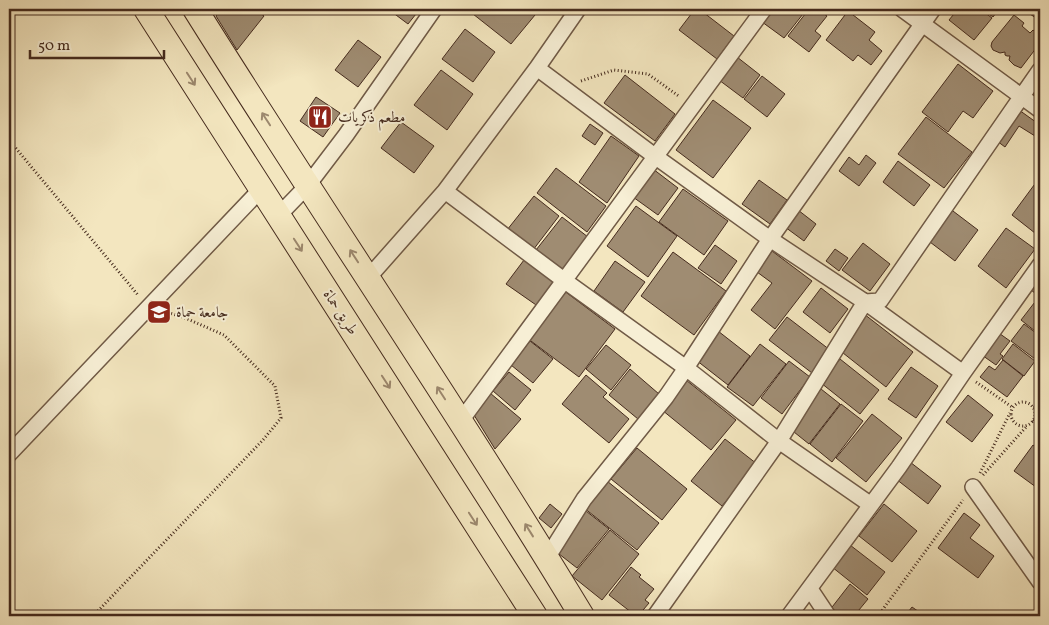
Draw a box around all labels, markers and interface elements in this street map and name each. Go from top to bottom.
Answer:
scale bar [30,28,164,60]
text: 50 m [38,36,70,57]
one-way arrow [186,72,197,86]
restaurant icon: مطعم ذكريات [307,104,333,130]
place label: مطعم ذكريات [338,108,405,131]
one-way arrow [260,113,270,127]
one-way arrow [293,238,304,252]
one-way arrow [348,250,358,264]
street label: طريق حماة [317,286,362,340]
school or university icon: جامعة حماة [146,299,172,325]
place label: جامعة حماة [176,303,228,324]
one-way arrow [380,375,391,389]
one-way arrow [436,386,446,400]
one-way arrow [468,512,479,526]
one-way arrow [523,523,534,537]

